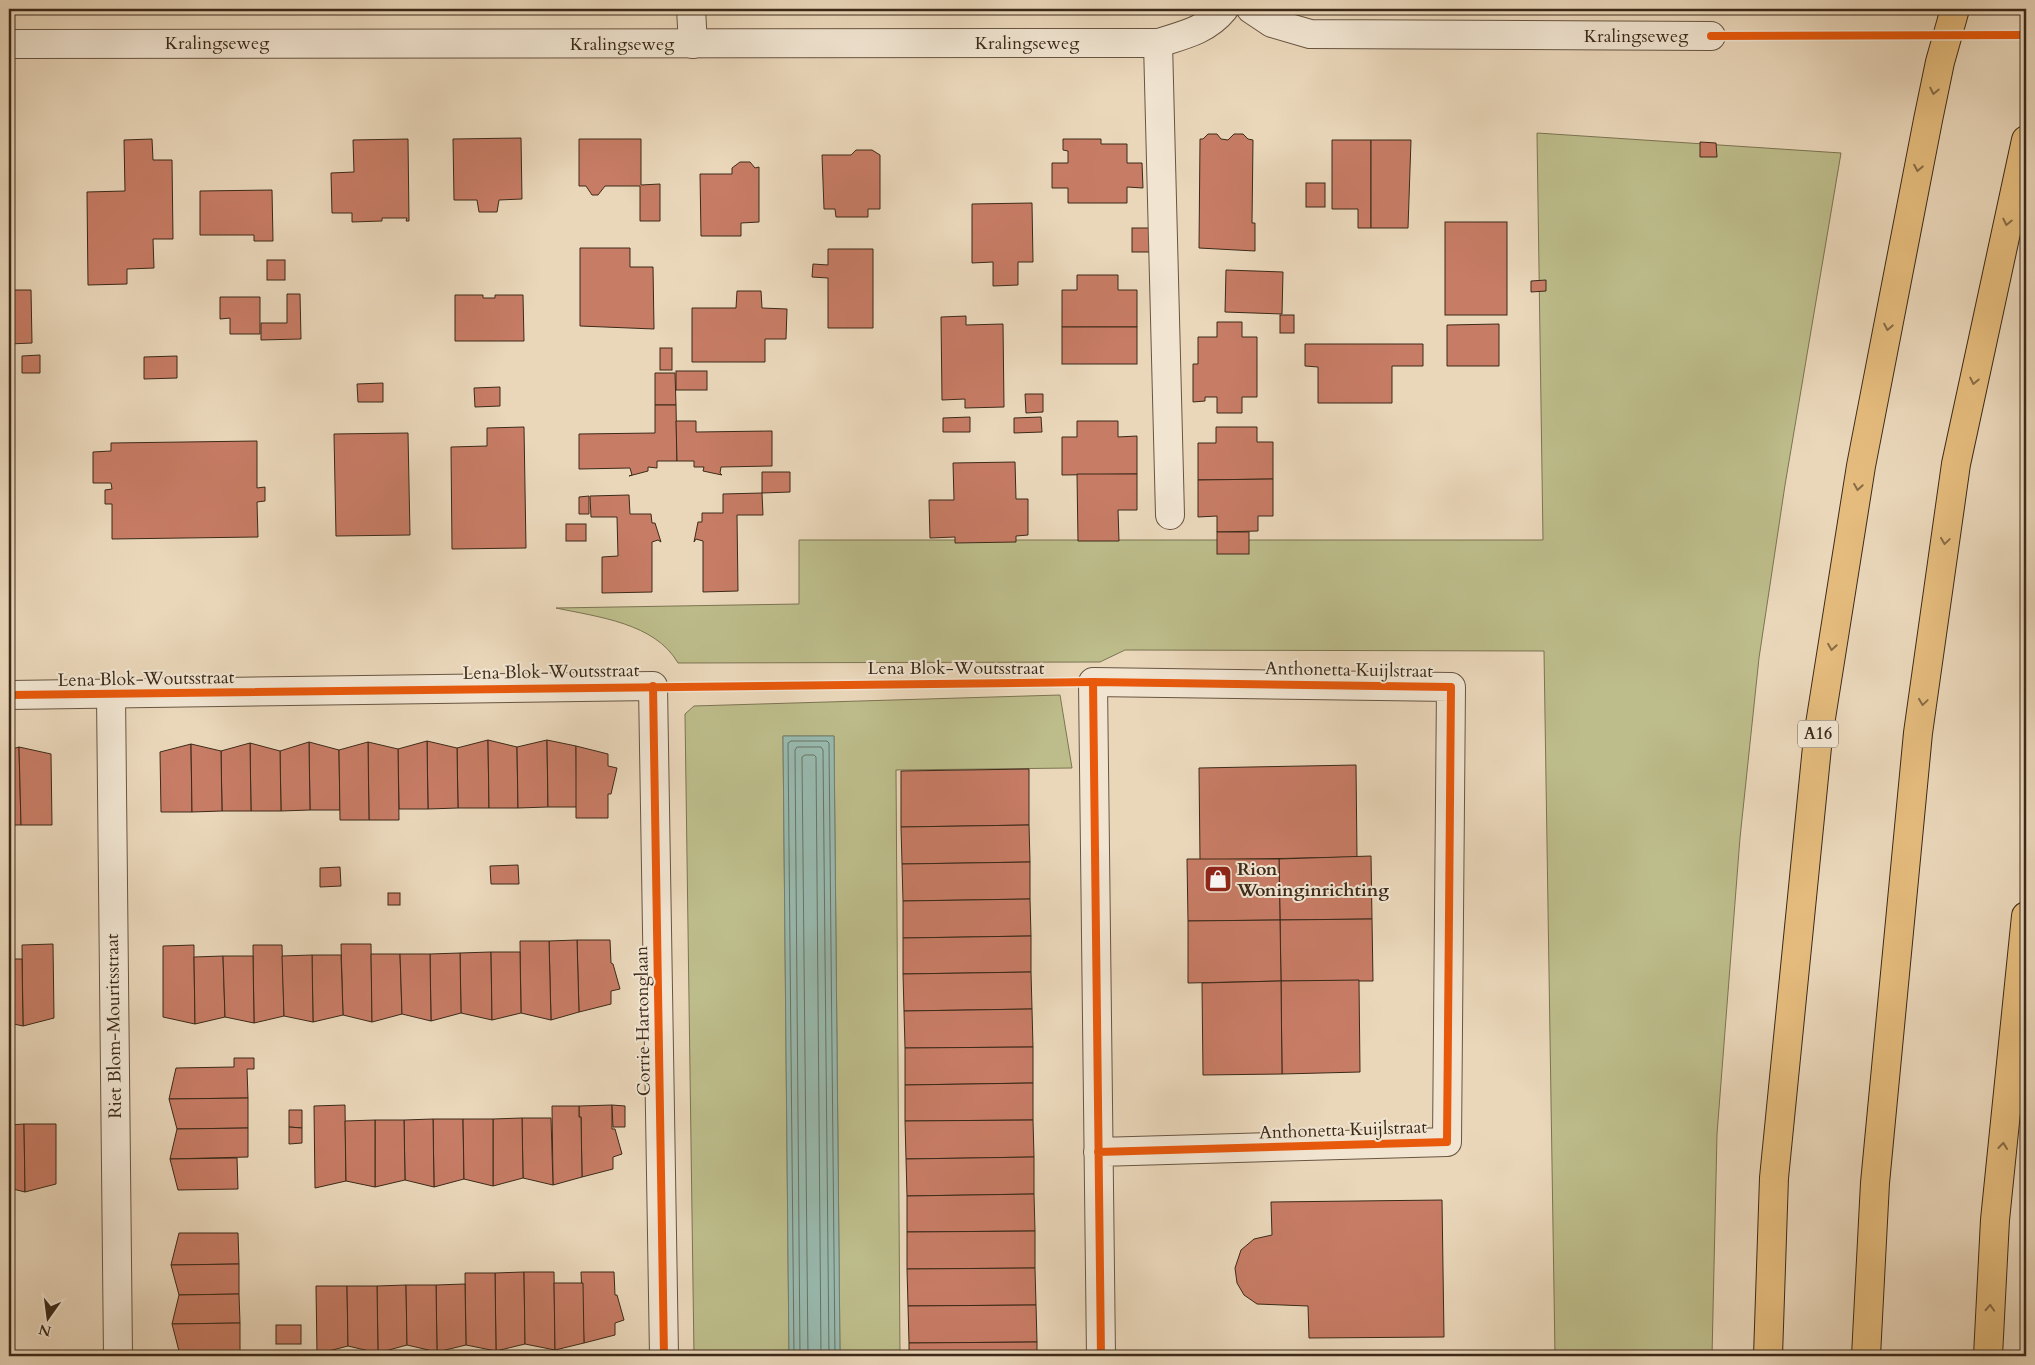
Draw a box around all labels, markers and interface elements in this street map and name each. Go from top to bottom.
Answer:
street label: Kralingseweg [1584,24,1689,49]
street label: Kralingseweg [165,31,270,56]
street label: Kralingseweg [975,31,1080,56]
street label: Kralingseweg [570,32,675,57]
one-way arrow [1929,86,1940,95]
one-way arrow [1914,163,1924,172]
one-way arrow [2002,217,2013,226]
one-way arrow [1883,323,1894,332]
one-way arrow [1969,376,1980,385]
one-way arrow [1853,483,1864,491]
one-way arrow [1941,536,1951,545]
one-way arrow [1828,643,1838,652]
street label: Lena Blok-Woutsstraat [868,656,1045,681]
street label: Anthonetta Kuijlstraat [1265,656,1434,684]
street label: Lena Blok-Woutsstraat [462,658,640,686]
street label: Lena Blok-Woutsstraat [57,665,235,693]
one-way arrow [1918,697,1928,706]
road number: A16 [1798,721,1838,748]
place label: Rion Woninginrichting [1236,857,1389,903]
shop icon: Rion Woninginrichting [1203,864,1233,894]
street label: Riet Blom-Mouritsstraat [100,933,128,1119]
street label: Corrie Hartonglaan [629,945,657,1096]
street label: Anthonetta Kuijlstraat [1258,1115,1428,1145]
one-way arrow [1997,1141,2008,1149]
north arrow [22,1292,72,1342]
one-way arrow [1985,1303,1996,1311]
text: N [37,1319,53,1341]

